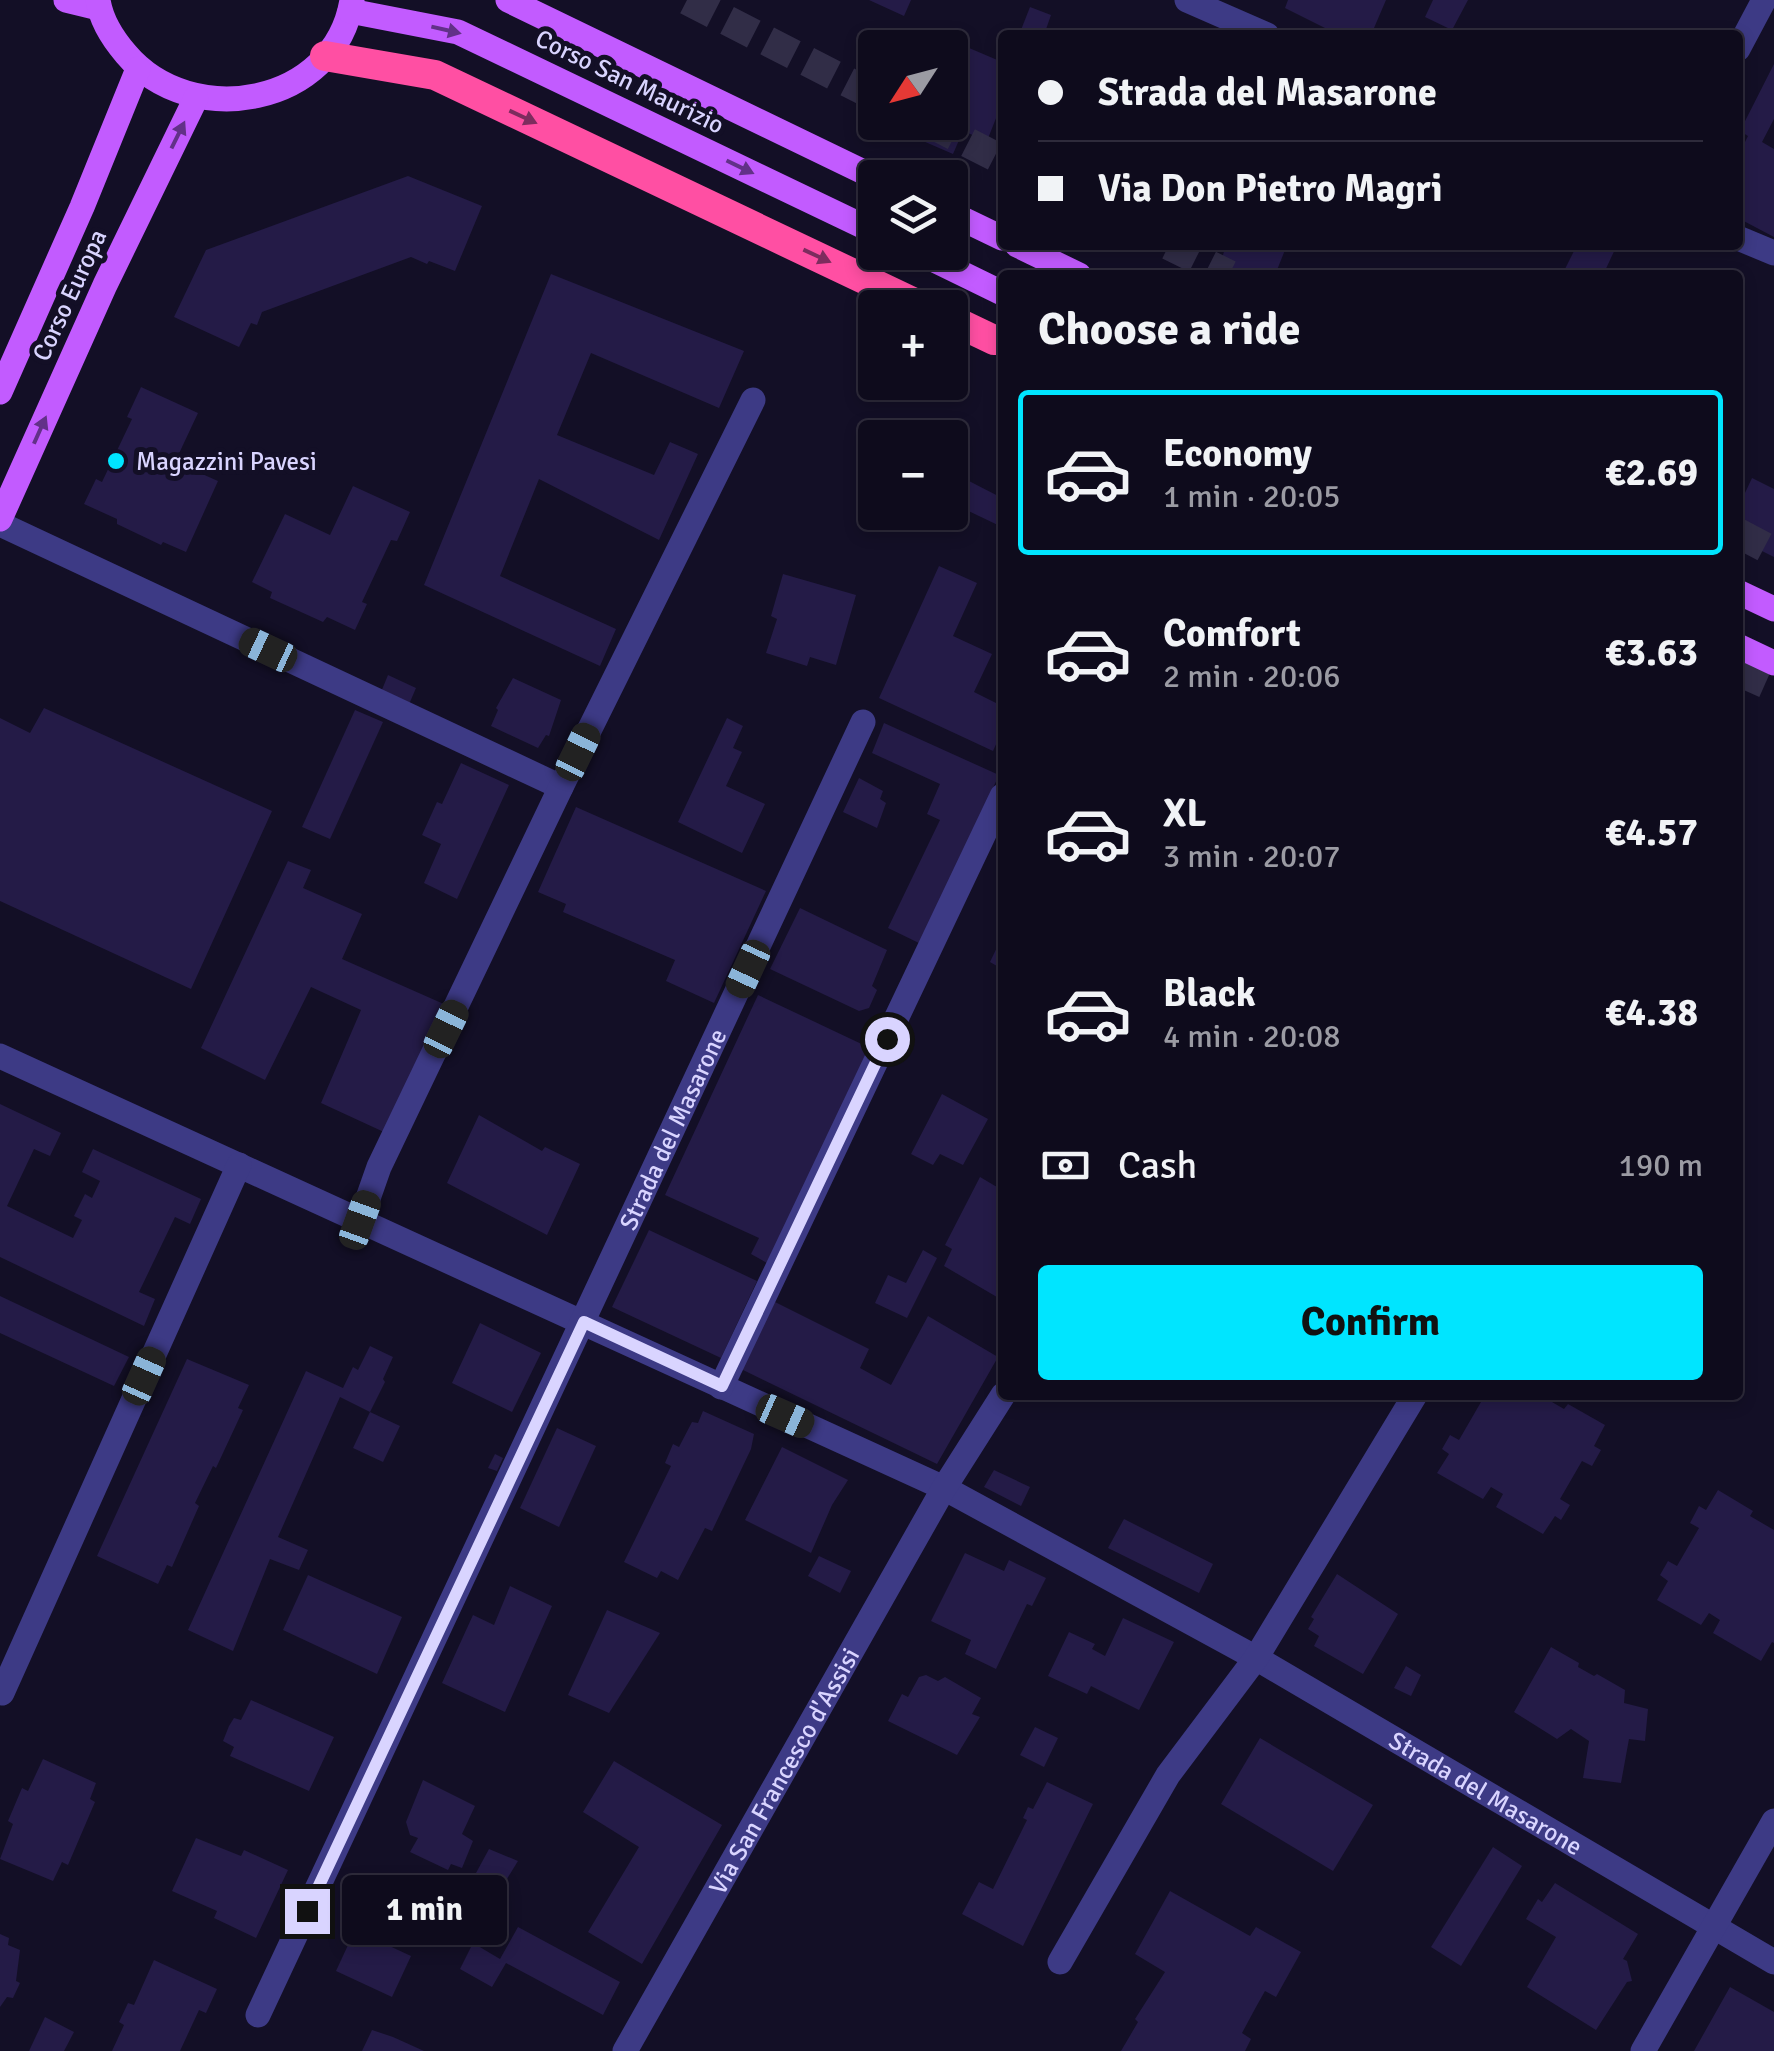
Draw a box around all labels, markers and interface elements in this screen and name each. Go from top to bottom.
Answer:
street label: Corso San Maurizio [530,22,729,141]
one-way arrow [431,23,462,38]
north arrow [858,30,968,140]
map controls [858,30,968,530]
text: Strada del Masarone [1098,69,1437,116]
one-way arrow [509,109,538,126]
one-way arrow [169,121,186,150]
one-way arrow [726,158,755,175]
button: layers [858,160,968,270]
text: Via Don Pietro Magri [1098,165,1443,212]
street label: Corso Europa [25,224,113,366]
one-way arrow [803,248,832,265]
button: + [858,290,968,400]
text: Choose a ride [1038,302,1301,357]
one-way arrow [32,415,48,445]
button: − [858,420,968,530]
icon: car [1043,428,1133,518]
text: Economy [1163,430,1312,477]
place label: Magazzini Pavesi [136,446,317,477]
text: €2.69 [1605,449,1698,496]
marker: Magazzini Pavesi [105,450,127,472]
text: 1 min · 20:05 [1163,477,1341,516]
icon: car [1043,608,1133,698]
text: Comfort [1163,610,1301,657]
car [234,624,302,676]
text: €3.63 [1605,629,1698,676]
text: 2 min · 20:06 [1163,657,1341,696]
car [551,718,605,786]
icon: car [1043,788,1133,878]
text: XL [1163,790,1206,837]
text: €4.57 [1605,809,1698,856]
text: 3 min · 20:07 [1163,837,1341,876]
car [722,935,774,1003]
icon: car [1043,968,1133,1058]
text: Black [1163,970,1256,1017]
text: €4.38 [1605,989,1698,1036]
car [419,995,473,1063]
route start [865,1017,910,1062]
text: 4 min · 20:08 [1163,1017,1341,1056]
street label: Strada del Masarone [613,1024,733,1235]
icon: cash [1038,1138,1093,1193]
text: Cash [1118,1142,1197,1189]
text: 190 m [1619,1146,1703,1185]
car [336,1187,384,1253]
button: Confirm [1038,1265,1703,1380]
car [118,1342,170,1410]
car [751,1390,819,1442]
street label: Via San Francesco d'Assisi [702,1642,866,1900]
street label: Strada del Masarone [1383,1725,1588,1862]
callout: 1 min [342,1876,507,1946]
route end [285,1889,330,1934]
text: 1 min [386,1890,463,1929]

